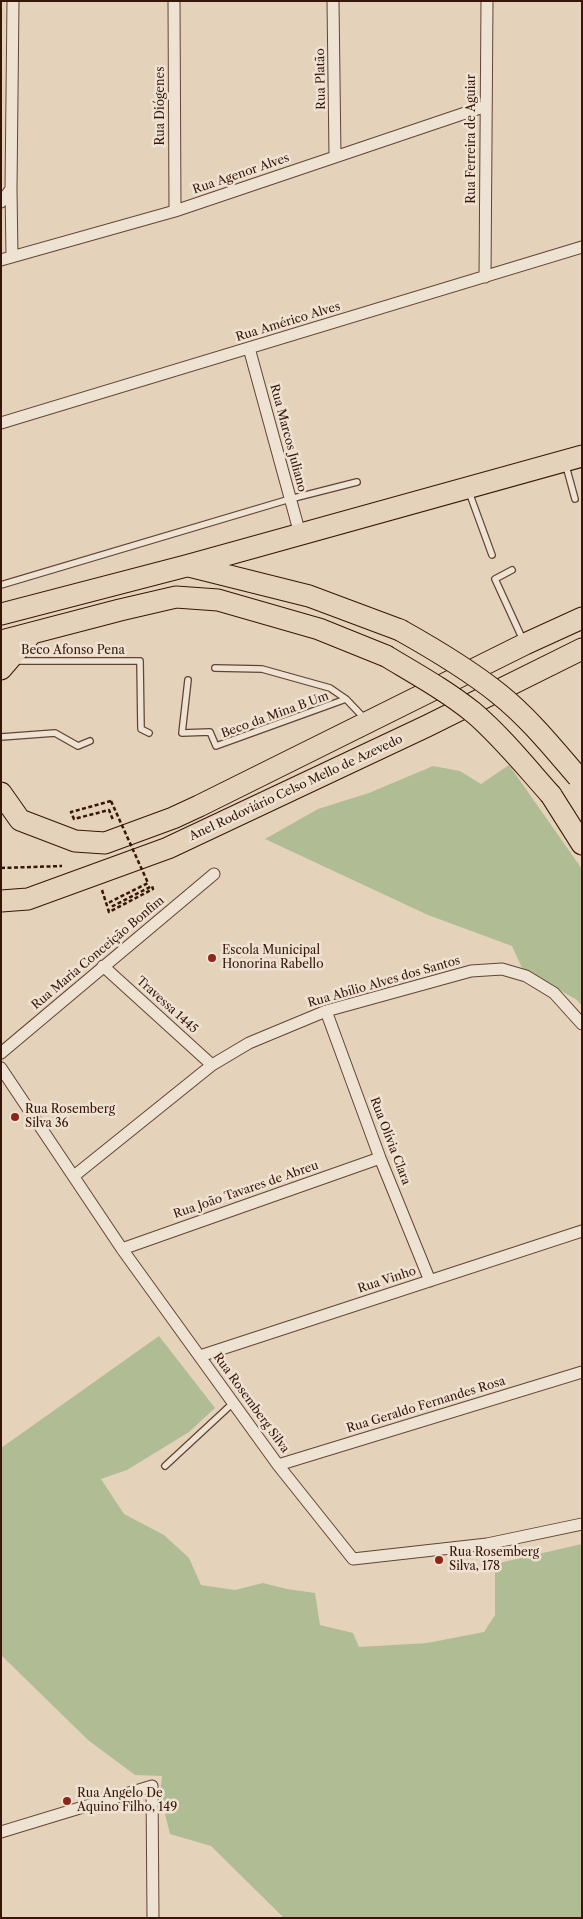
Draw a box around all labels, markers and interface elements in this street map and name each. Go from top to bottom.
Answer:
street label: Rua Platão [313,48,329,110]
street label: Rua Diógenes [154,67,168,145]
street label: Rua Ferreira de Aguiar [465,74,479,204]
street label: Rua Agenor Alves [191,151,291,197]
street label: Rua Américo Alves [234,299,342,345]
street label: Rua Marcos Juliano [267,383,309,493]
street label: Beco Afonso Pena [21,644,125,658]
street label: Beco da Mina B Um [219,689,331,741]
street label: Anel Rodoviário Celso Mello de Azevedo [187,732,405,844]
street label: Rua Maria Conceição Bonfim [29,893,167,1013]
place label: Escola Municipal Honorina Rabello [222,944,324,972]
marker: Escola Municipal Honorina Rabello [206,952,218,964]
street label: Rua Abílio Alves dos Santos [306,953,462,1011]
street label: Travessa 1445 [133,974,201,1036]
street label: Rua Olívia Clara [367,1095,413,1187]
place label: Rua Rosemberg Silva 36 [25,1103,115,1131]
marker: Rua Rosemberg Silva 36 [9,1111,21,1123]
street label: Rua João Tavares de Abreu [171,1158,321,1222]
street label: Rua Vinho [356,1264,418,1296]
street label: Rua Rosemberg Silva [210,1350,292,1456]
street label: Rua Geraldo Fernandes Rosa [345,1374,507,1436]
place label: Rua Rosemberg Silva, 178 [449,1546,539,1574]
marker: Rua Rosemberg Silva, 178 [433,1554,445,1566]
place label: Rua Angelo De Aquino Filho, 149 [77,1787,177,1815]
marker: Rua Angelo De Aquino Filho, 149 [61,1795,73,1807]

